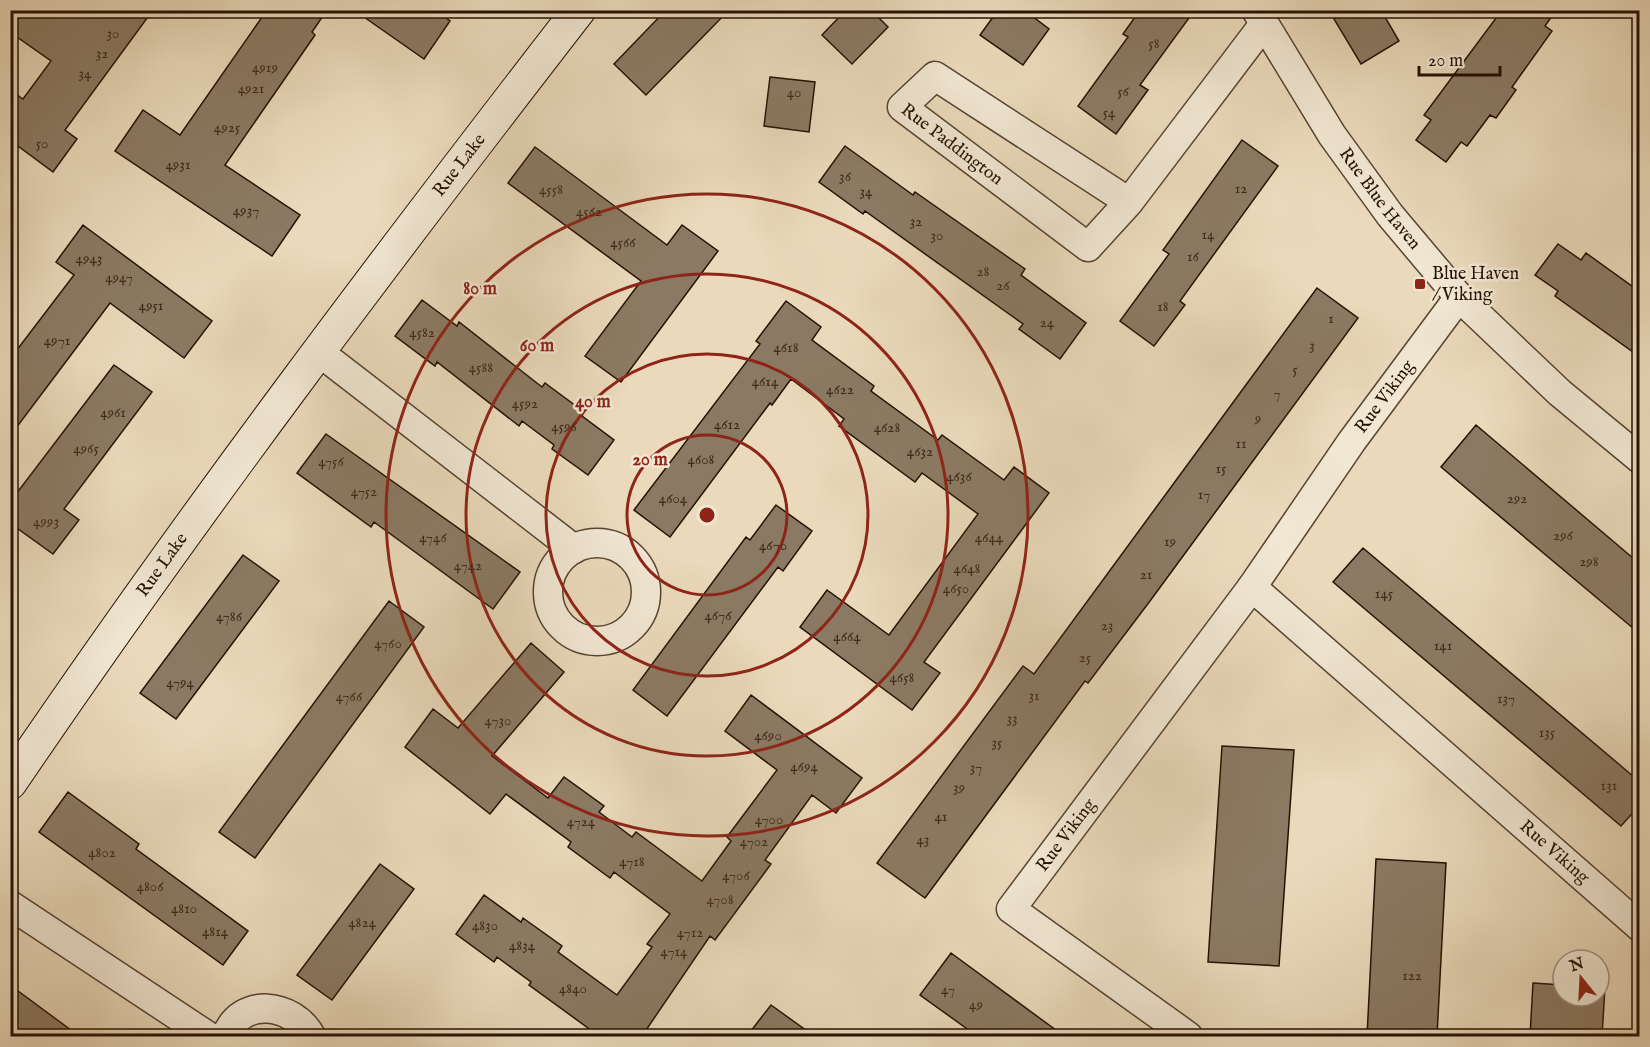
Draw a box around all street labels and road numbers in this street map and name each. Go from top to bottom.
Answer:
street label: Rue Paddington [896,99,1008,191]
street label: Rue Lake [428,129,491,201]
street label: Rue Blue Haven [1334,143,1426,255]
street label: Rue Viking [1350,355,1420,438]
street label: Rue Lake [132,528,193,602]
street label: Rue Viking [1031,794,1101,876]
street label: Rue Viking [1515,815,1594,889]

